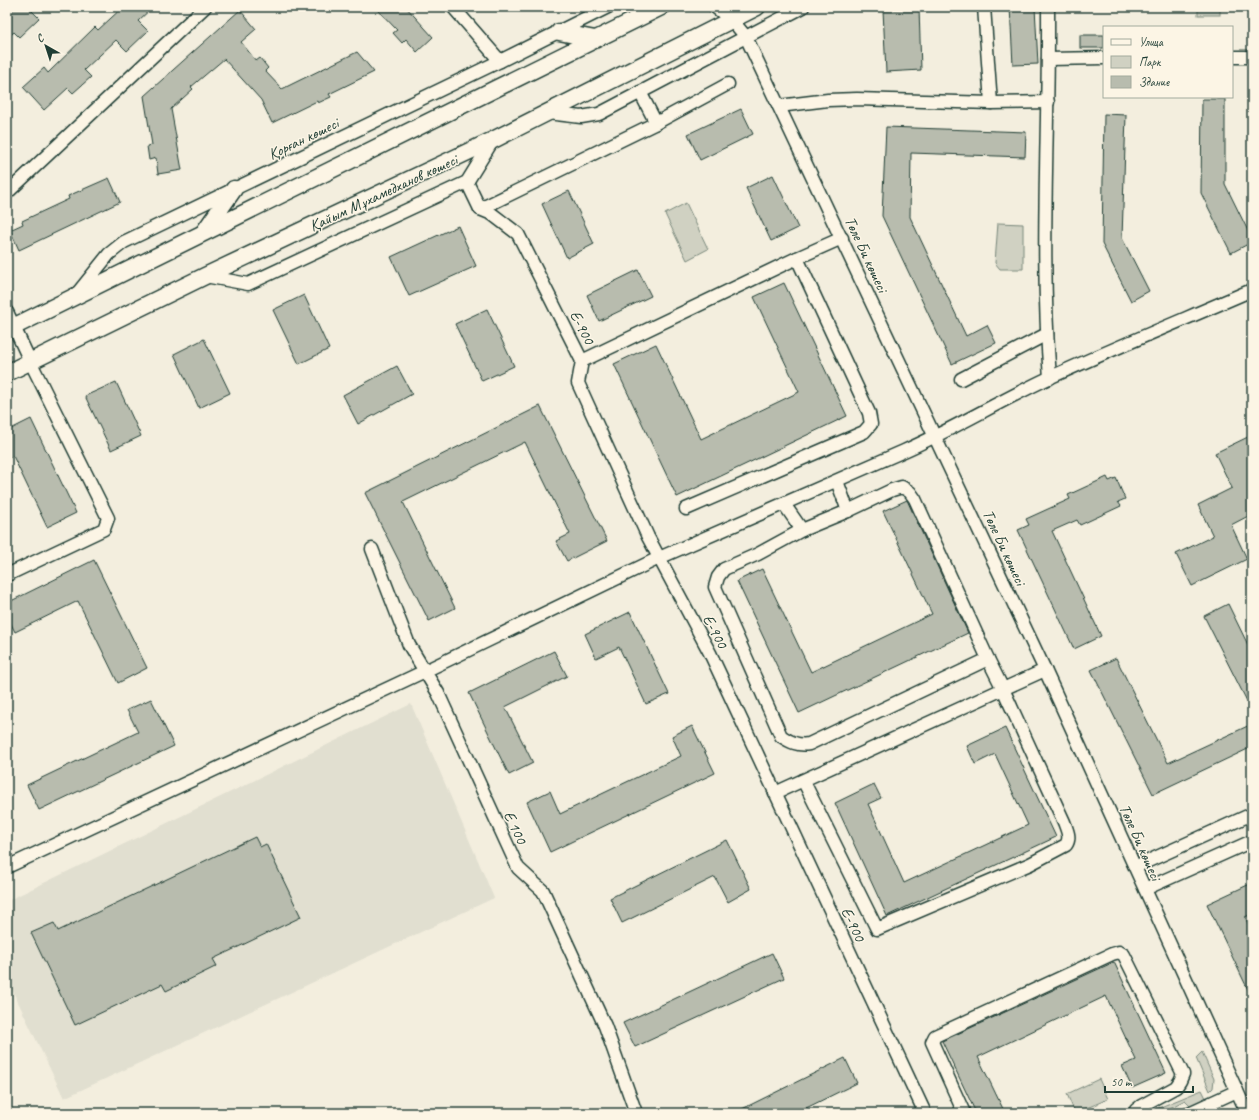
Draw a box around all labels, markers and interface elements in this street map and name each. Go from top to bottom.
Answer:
north arrow [26,26,66,66]
legend [1103,26,1233,98]
text: С [33,30,47,45]
text: Улица [1139,34,1164,50]
text: Парк [1139,54,1162,70]
text: Здание [1139,74,1170,90]
street label: Қорған көшесі [265,112,344,165]
street label: Қайым Мұхамедханов көшесі [306,149,462,236]
street label: Төле Би көшесі [840,213,893,297]
street label: E-900 [565,307,600,349]
street label: Төле Би көшесі [978,506,1031,590]
street label: E-900 [698,611,733,653]
street label: Төле Би көшесі [1114,801,1167,885]
street label: E 100 [499,808,532,849]
street label: E-900 [837,904,870,946]
scale bar [1105,1068,1193,1094]
text: 50 m [1111,1074,1133,1090]

